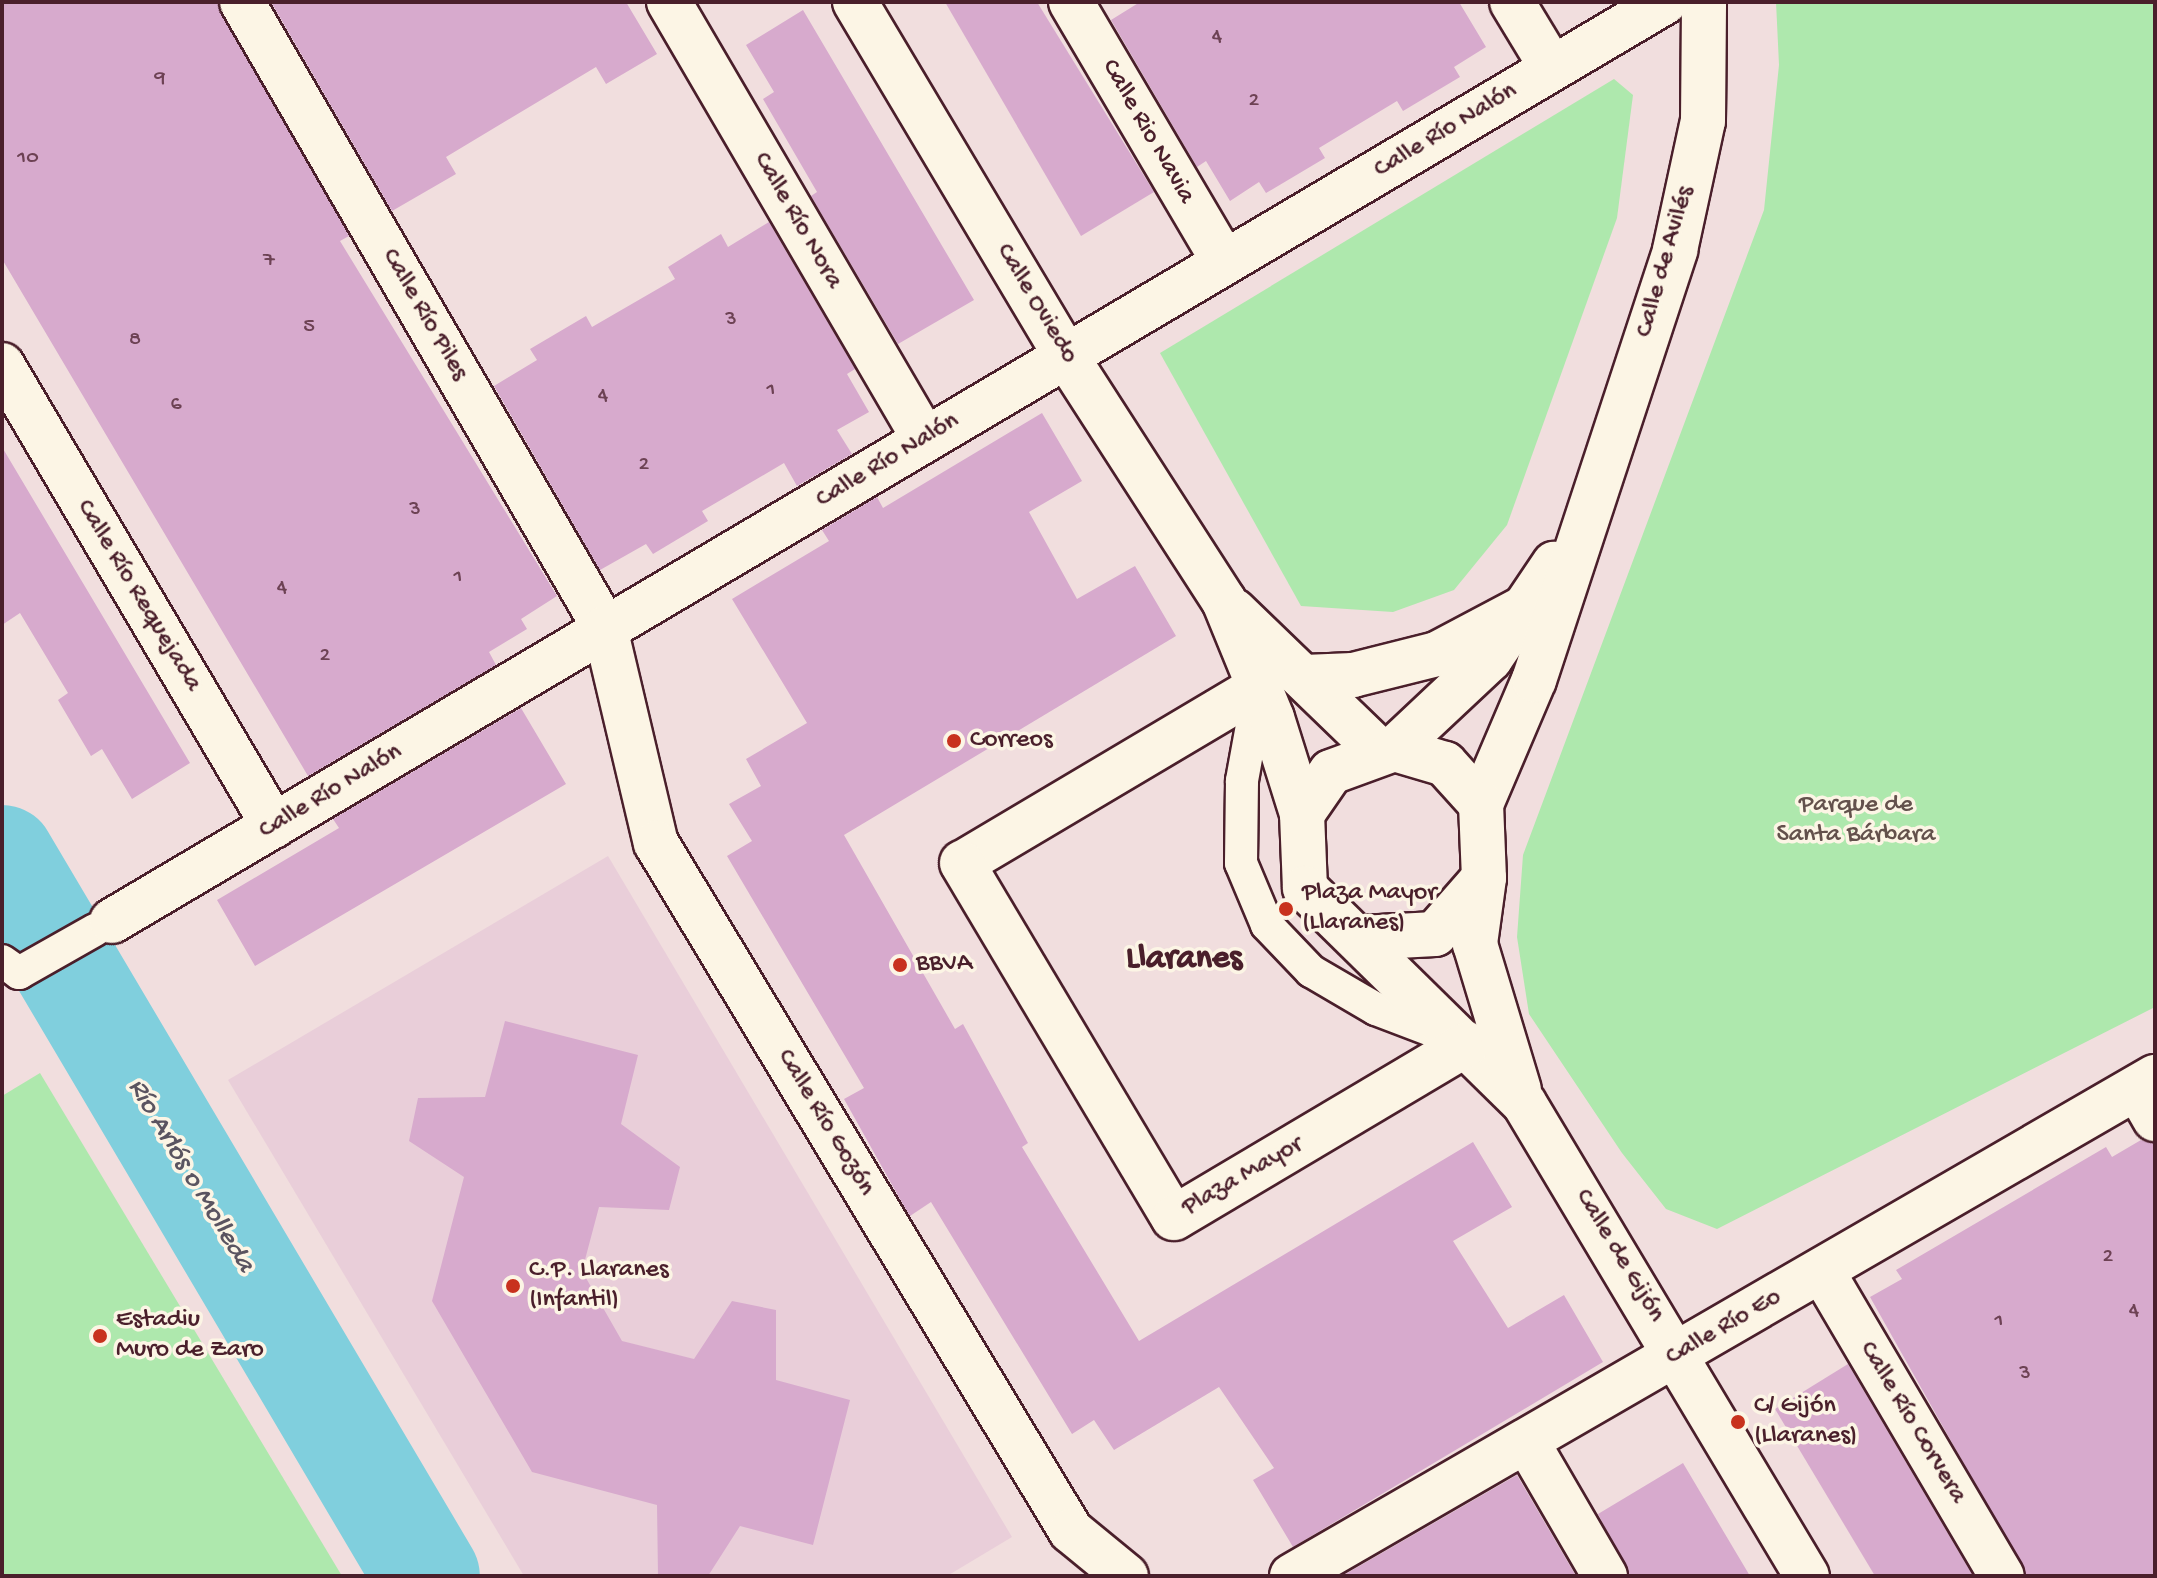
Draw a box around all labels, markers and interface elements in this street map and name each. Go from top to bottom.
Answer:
house number: 4 [1212,25,1222,51]
street label: Calle Rio Navia [1093,54,1201,210]
house number: 9 [154,67,166,93]
street label: Calle Río Nalón [1369,76,1523,186]
house number: 2 [1249,89,1259,115]
house number: 10 [17,146,39,172]
street label: Calle Río Nora [745,147,849,295]
street label: Calle de Avilés [1630,183,1702,341]
street label: Calle Oviedo [988,238,1084,370]
street label: Calle Río Piles [374,243,474,387]
house number: 7 [263,249,275,275]
house number: 3 [725,308,737,334]
house number: 5 [303,315,315,341]
house number: 8 [129,328,141,354]
house number: 1 [767,378,775,404]
house number: 4 [598,384,608,410]
house number: 6 [170,393,182,419]
street label: Calle Río Nalón [811,406,965,516]
house number: 2 [639,453,649,479]
street label: Calle Río Requejada [68,494,208,698]
house number: 3 [409,498,421,524]
house number: 1 [454,565,462,591]
house number: 4 [277,576,287,602]
house number: 2 [320,644,330,670]
place label: Correos [970,725,1052,757]
marker: Correos [945,732,963,750]
street label: Calle Río Nalón [254,737,408,847]
park label: Parque de Santa Bárbara [1777,790,1935,852]
place label: Plaza Mayor (Llaranes) [1302,878,1437,940]
marker: Plaza Mayor (Llaranes) [1277,900,1295,918]
district label: Llaranes [1126,941,1242,981]
place label: BBVA [916,949,972,981]
marker: BBVA [891,956,909,974]
street label: Calle Río Gozón [769,1044,881,1202]
water label: Río Arlós o Molleda [119,1073,261,1279]
street label: Plaza Mayor [1177,1130,1309,1224]
street label: Calle de Gijón [1567,1184,1671,1328]
house number: 2 [2103,1245,2113,1271]
place label: C.P. Llaranes (Infantil) [529,1255,669,1316]
marker: C.P. Llaranes (Infantil) [504,1277,522,1295]
street label: Calle Río Eo [1661,1282,1787,1374]
house number: 4 [2129,1299,2139,1325]
place label: Estadiu Muro de Zaro [116,1305,264,1366]
house number: 1 [1995,1309,2003,1335]
marker: Estadiu Muro de Zaro [91,1327,109,1345]
street label: Calle Río Corvera [1851,1336,1973,1510]
house number: 3 [2019,1362,2031,1388]
place label: C/ Gijón (Llaranes) [1754,1391,1857,1452]
marker: C/ Gijón (Llaranes) [1729,1413,1747,1431]

